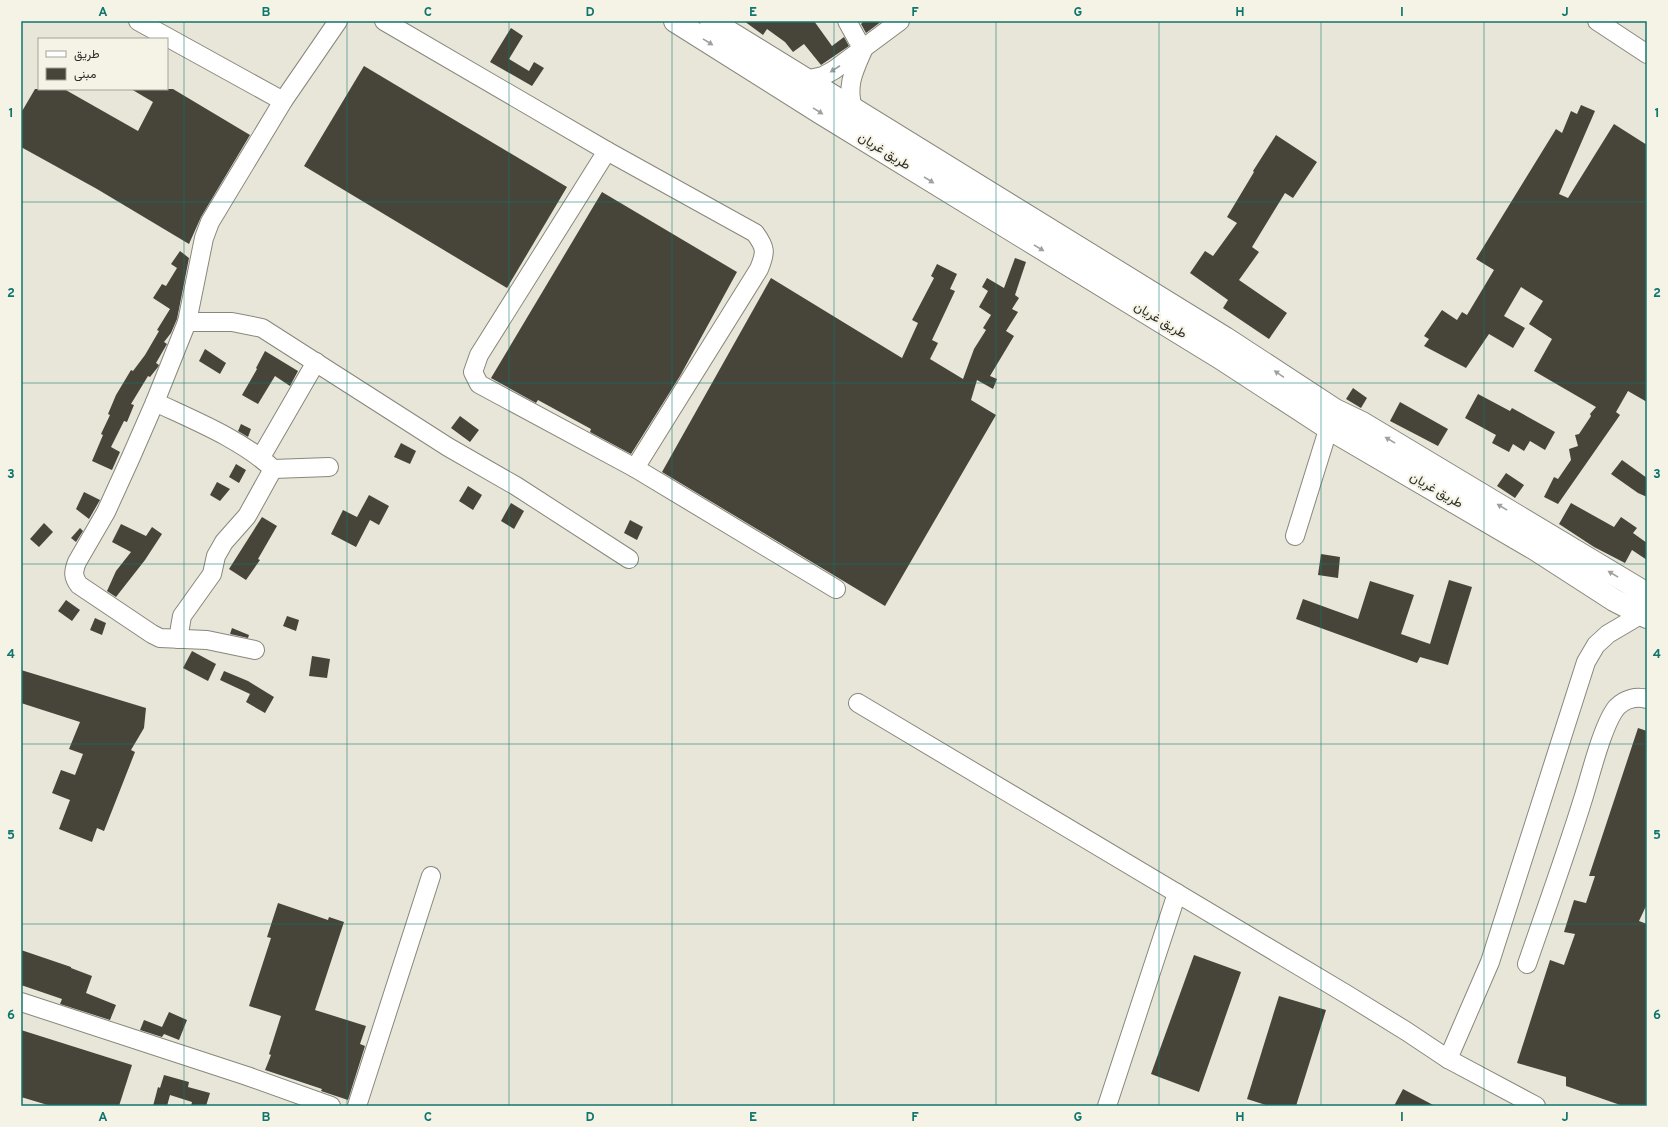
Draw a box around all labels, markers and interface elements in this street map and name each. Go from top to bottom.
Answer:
text: A [98,5,108,21]
text: B [262,5,271,21]
text: C [424,5,432,21]
text: D [585,5,595,21]
text: E [749,5,757,21]
text: F [911,5,919,21]
text: G [1074,5,1083,21]
text: H [1235,5,1245,21]
text: I [1400,5,1404,21]
text: J [1561,5,1569,21]
legend [38,38,168,90]
one-way arrow [703,38,713,46]
text: طريق [74,47,100,63]
one-way arrow [830,65,841,73]
text: مبنى [74,67,96,83]
text: 1 [8,106,14,122]
text: 1 [1654,106,1660,122]
one-way arrow [812,108,824,115]
street label: طريق غريان [855,130,913,174]
one-way arrow [923,176,935,183]
one-way arrow [1033,244,1045,251]
text: 2 [7,286,15,302]
text: 2 [1653,286,1661,302]
street label: طريق غريان [1131,299,1189,343]
one-way arrow [1273,370,1285,377]
one-way arrow [1384,437,1396,444]
text: 3 [7,467,15,483]
text: 3 [1653,467,1661,483]
street label: طريق غريان [1407,469,1465,513]
one-way arrow [1496,503,1508,510]
one-way arrow [1608,570,1618,578]
text: 4 [7,647,15,663]
text: 4 [1653,647,1661,663]
text: 5 [7,828,15,844]
text: 5 [1653,828,1661,844]
text: 6 [7,1008,15,1024]
text: 6 [1653,1008,1661,1024]
text: A [98,1110,108,1126]
text: B [262,1110,271,1126]
text: C [424,1110,432,1126]
text: D [585,1110,595,1126]
text: E [749,1110,757,1126]
text: F [911,1110,919,1126]
text: G [1074,1110,1083,1126]
text: H [1235,1110,1245,1126]
text: I [1400,1110,1404,1126]
text: J [1561,1110,1569,1126]

